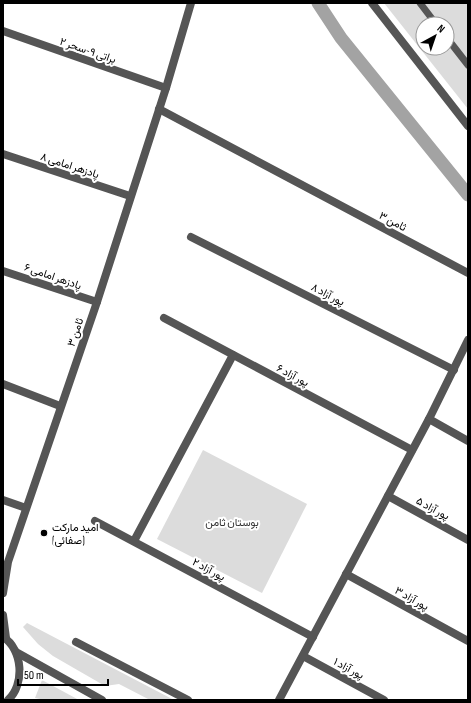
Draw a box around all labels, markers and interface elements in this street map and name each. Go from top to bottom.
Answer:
north arrow [415,16,455,56]
text: N [435,22,448,36]
street label: براتی ۹-سحر ۲ [58,35,118,66]
street label: پادزهر امامی ۸ [39,150,101,182]
street label: ثامن ۳ [377,209,409,234]
street label: پادزهر امامی ۶ [22,261,83,293]
street label: پور آزاد ۸ [308,280,347,309]
street label: ثامن ۳ [65,316,87,348]
street label: پور آزاد ۶ [274,362,311,390]
street label: پور آزاد ۵ [413,494,452,524]
park label: بوستان ثامن [205,516,259,529]
place label: امید مارکت (صفائی) [52,521,99,547]
marker: امید مارکت (صفائی) [39,528,49,538]
street label: پور آزاد ۲ [190,555,227,584]
street label: پور آزاد ۳ [392,584,431,614]
street label: پور آزاد ۱ [331,655,366,683]
scale bar [18,661,108,687]
text: 50 m [24,668,44,683]

